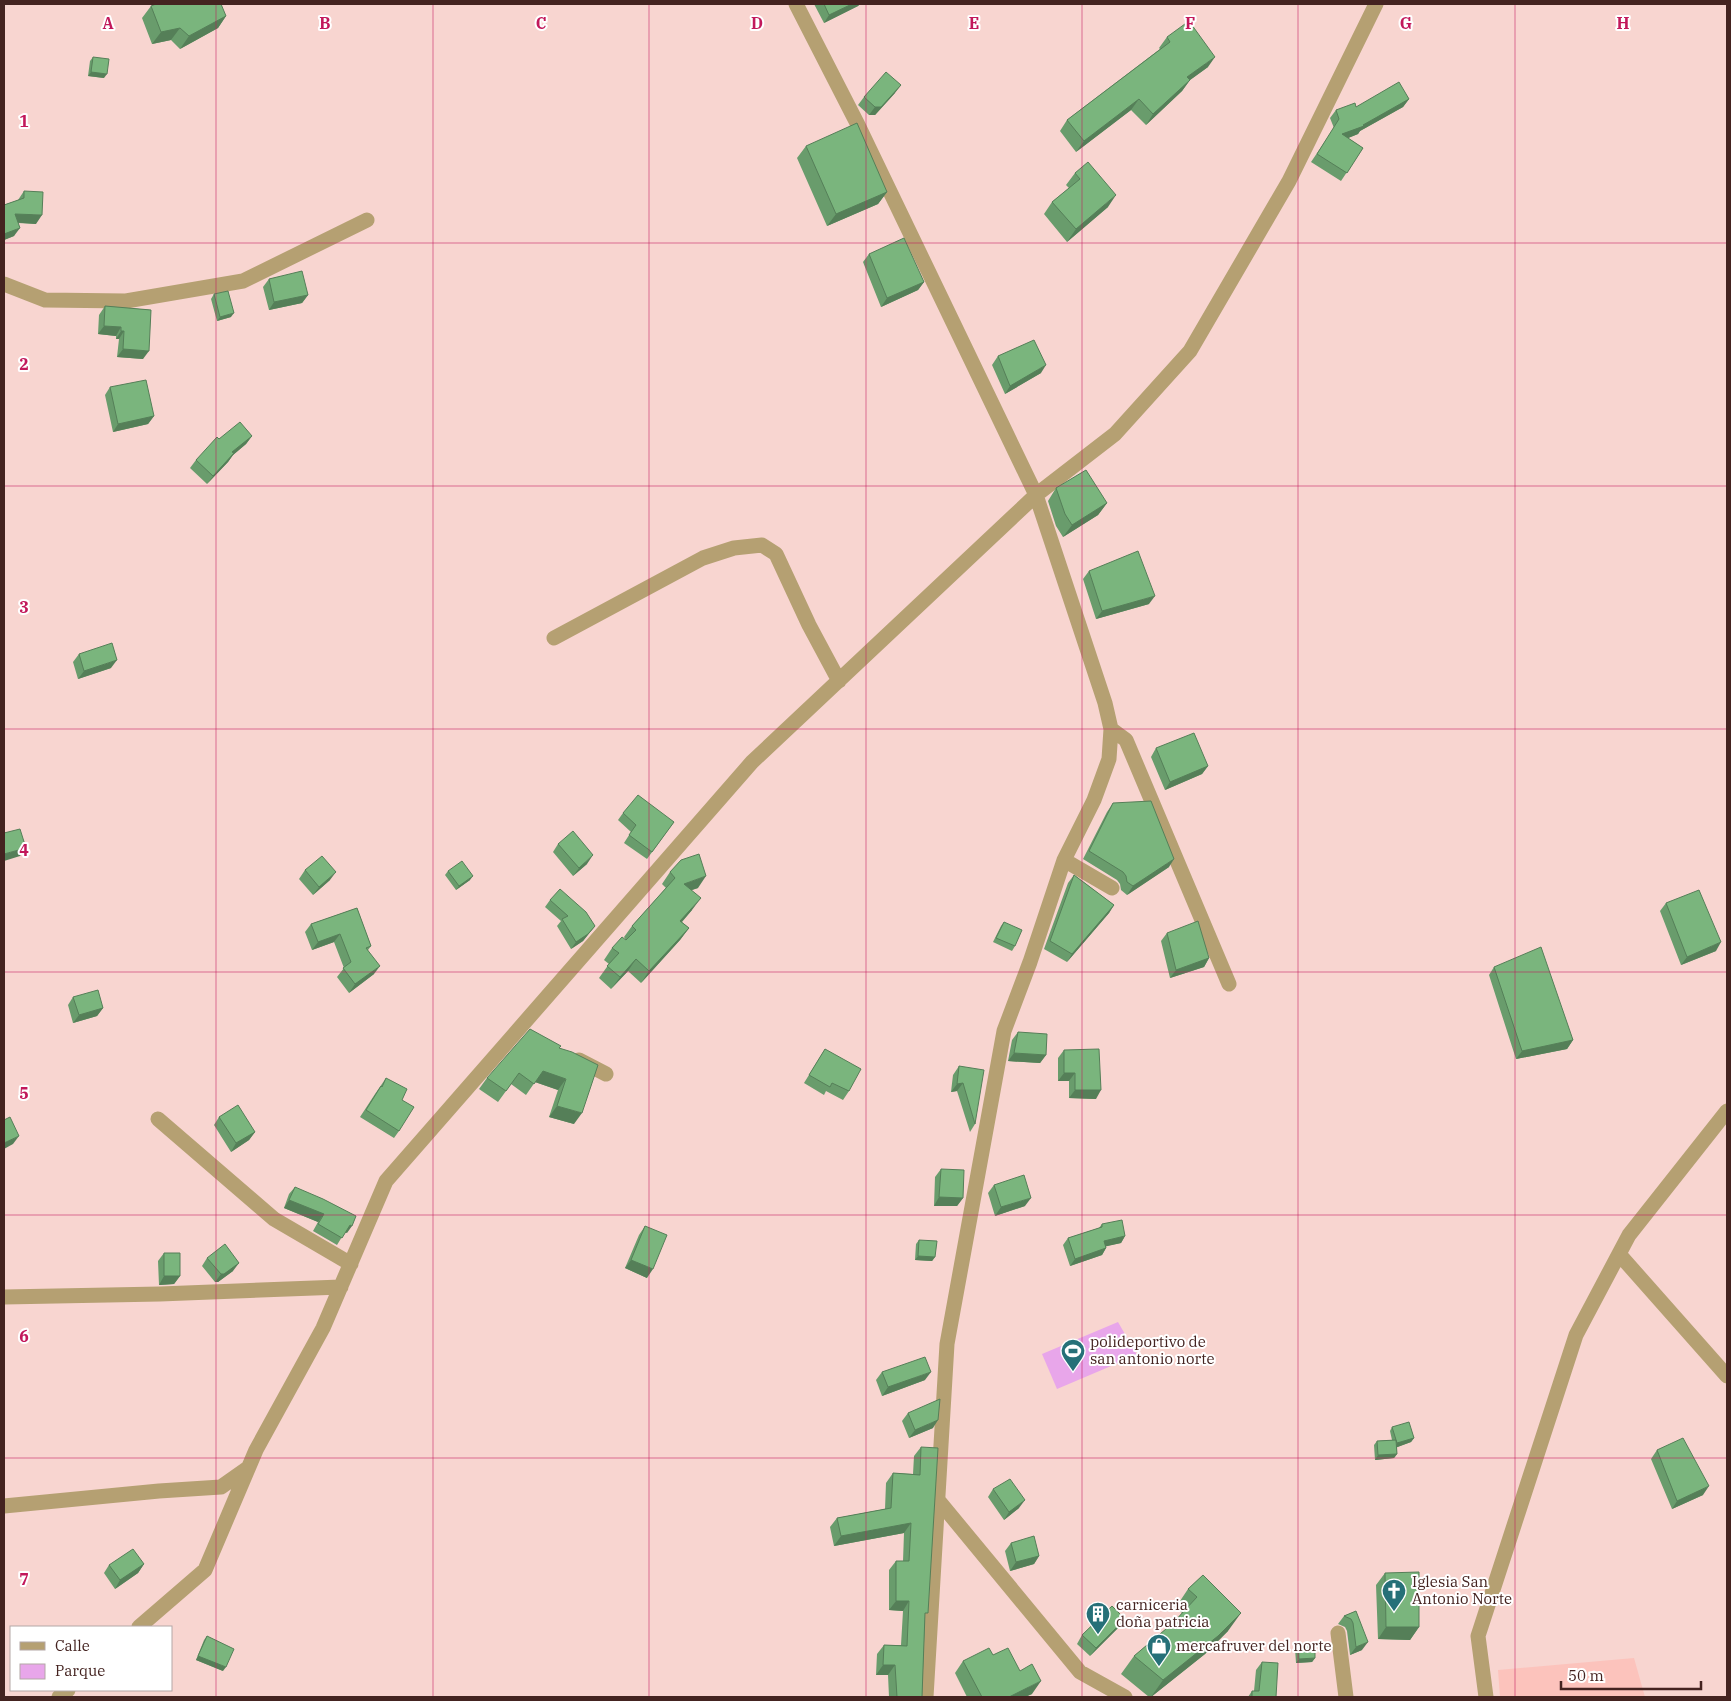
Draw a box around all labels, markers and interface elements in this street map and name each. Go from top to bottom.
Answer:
text: A [102,13,114,33]
text: B [319,13,331,33]
text: C [536,13,546,33]
text: D [751,13,763,33]
text: E [969,13,979,33]
text: F [1185,13,1195,33]
text: G [1400,13,1412,33]
text: H [1617,13,1630,33]
text: 1 [19,111,29,131]
text: 2 [19,354,29,374]
text: 3 [19,597,29,617]
text: 4 [19,840,29,860]
text: 5 [19,1083,29,1103]
text: 6 [19,1326,29,1346]
place label: polideportivo de san antonio norte [1090,1332,1215,1368]
sports icon: polideportivo de san antonio norte [1060,1338,1086,1372]
text: 7 [19,1569,29,1589]
place label: Iglesia San Antonio Norte [1412,1572,1512,1608]
church icon: Iglesia San Antonio Norte [1381,1578,1407,1612]
place label: carniceria doña patricia [1116,1595,1210,1631]
building icon: carniceria doña patricia [1085,1601,1111,1635]
legend [10,1626,172,1691]
shop icon: mercafruver del norte [1146,1633,1172,1667]
text: Calle [55,1636,90,1655]
place label: mercafruver del norte [1176,1636,1332,1655]
scale bar [1561,1658,1701,1690]
text: Parque [55,1661,105,1680]
text: 50 m [1568,1666,1604,1685]

